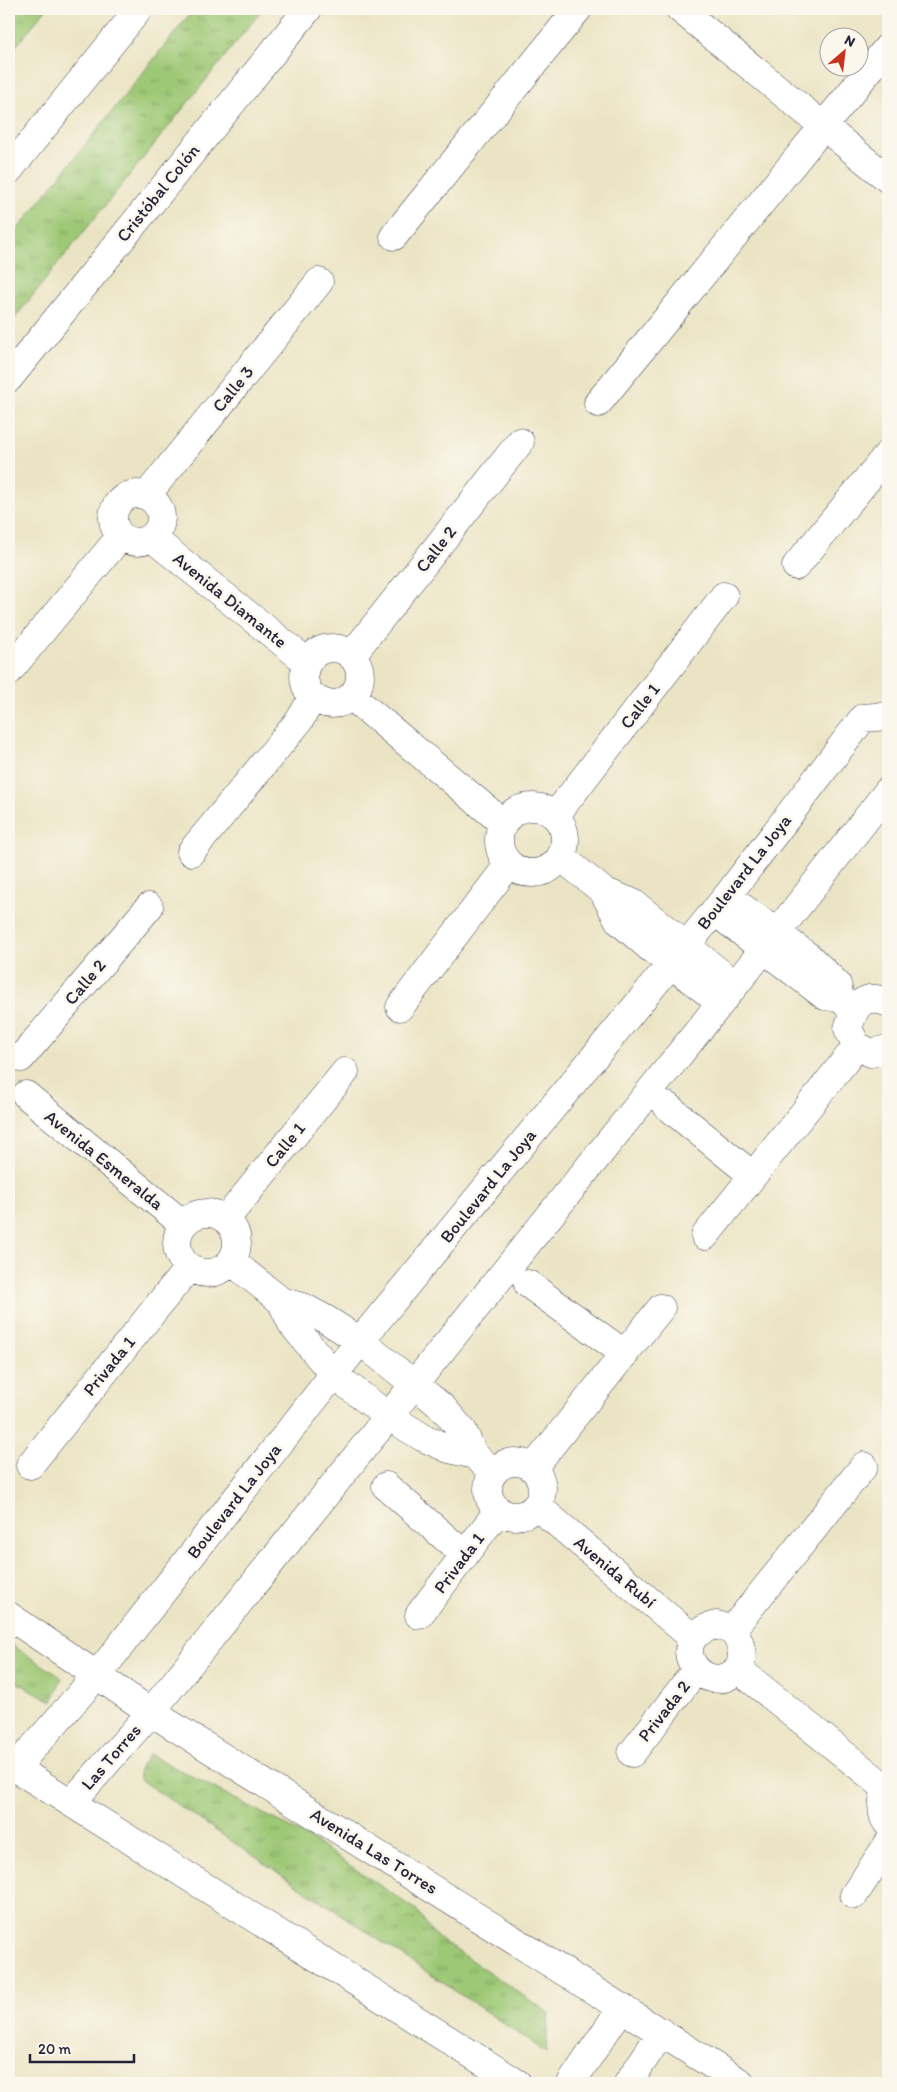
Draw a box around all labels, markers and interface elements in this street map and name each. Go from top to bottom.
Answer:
north arrow [820,28,870,78]
text: N [842,31,858,51]
street label: Cristóbal Colón [112,140,204,246]
street label: Calle 3 [208,361,259,417]
street label: Calle 2 [411,521,461,577]
street label: Avenida Diamante [169,547,291,653]
street label: Calle 1 [615,679,665,733]
street label: Boulevard La Joya [692,809,796,934]
street label: Calle 2 [59,954,111,1009]
street label: Avenida Esmeralda [40,1105,168,1215]
street label: Calle 1 [260,1118,310,1172]
street label: Boulevard La Joya [435,1124,541,1247]
street label: Privada 1 [78,1332,140,1400]
street label: Boulevard La Joya [182,1438,286,1563]
street label: Privada 1 [429,1528,489,1598]
street label: Avenida Rubí [569,1531,661,1613]
street label: Privada 2 [633,1675,695,1746]
street label: Las Torres [76,1719,146,1795]
street label: Avenida Las Torres [306,1803,442,1899]
scale bar [30,2032,134,2064]
text: 20 m [38,2040,72,2058]

